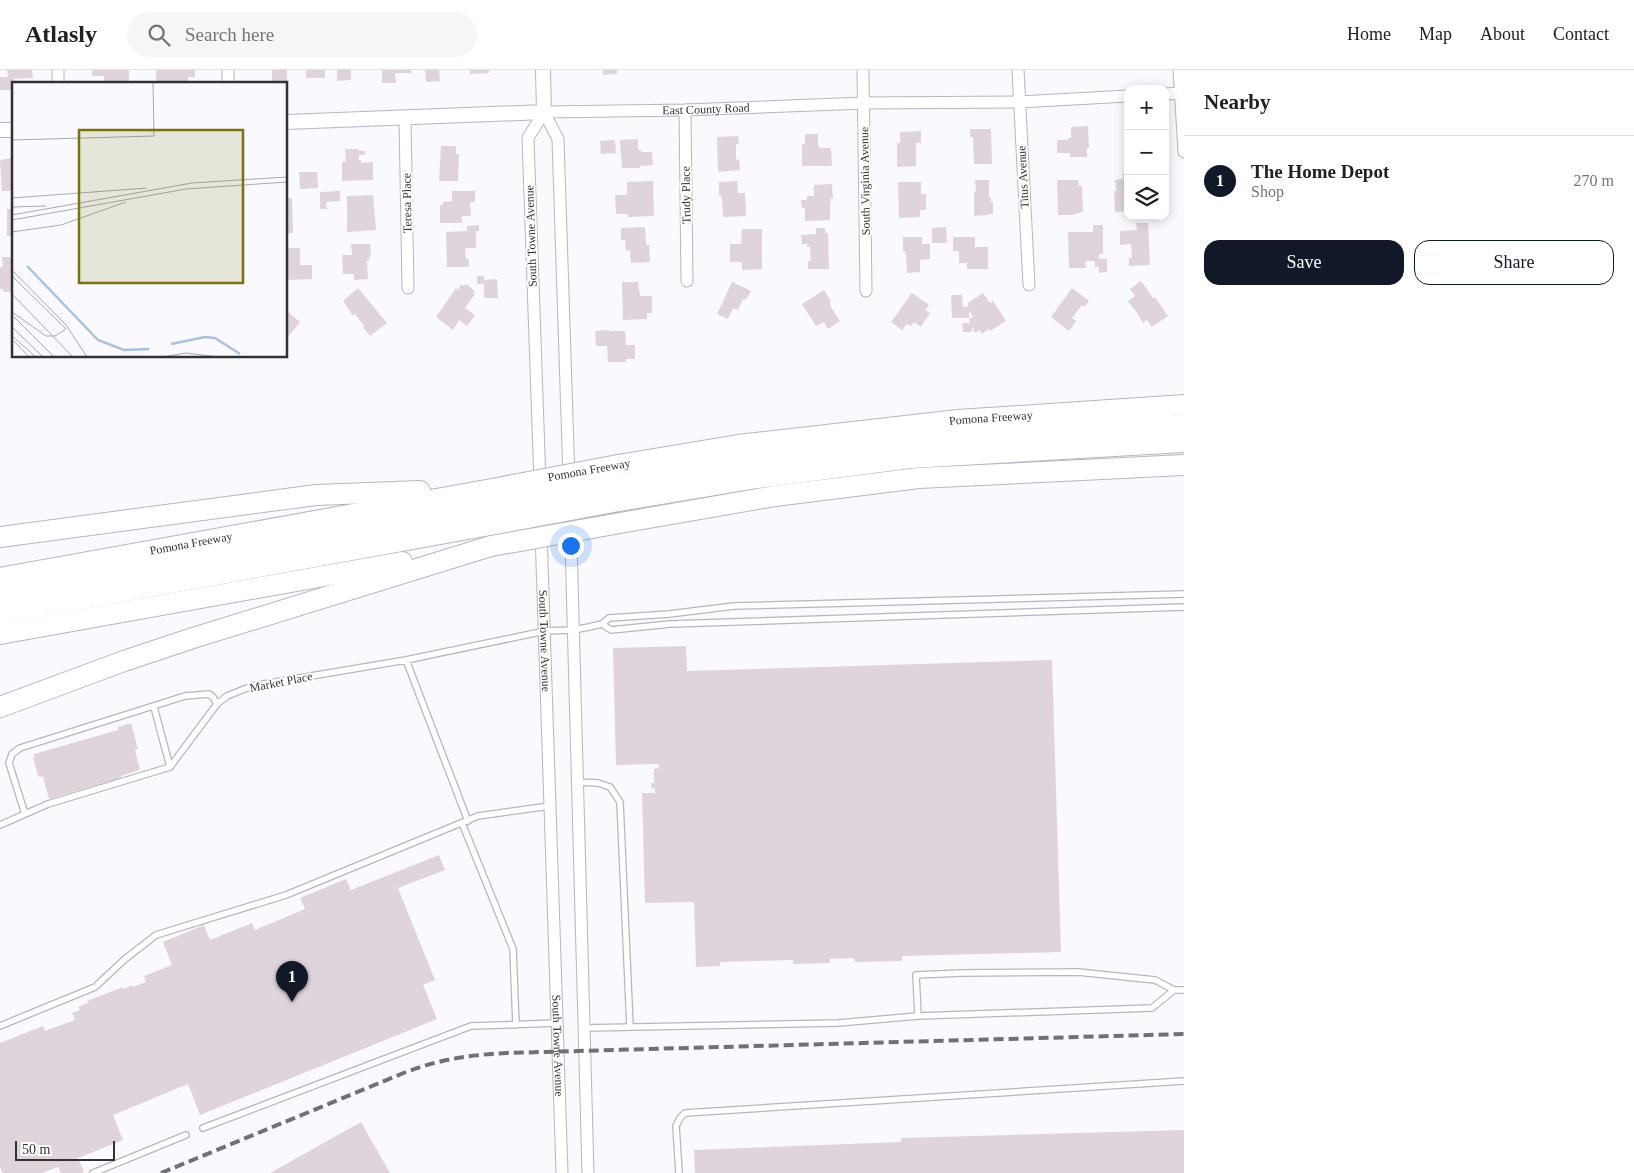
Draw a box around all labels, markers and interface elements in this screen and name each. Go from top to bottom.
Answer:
search box [127,12,477,57]
text: Atlasly [25,21,97,47]
icon: search [145,21,173,49]
text: Search here [185,24,274,45]
text: Home [1347,24,1391,44]
text: Map [1419,24,1452,44]
text: About [1480,24,1525,44]
text: Contact [1553,24,1609,44]
inset map [12,82,288,358]
map controls [1124,85,1169,220]
button: + [1124,85,1169,130]
text: Nearby [1204,90,1271,114]
street label: East County Road [662,100,750,117]
street label: South Virginia Avenue [857,127,873,235]
button: − [1124,130,1169,175]
street label: Titus Avenue [1014,145,1032,209]
text: The Home Depot [1251,161,1389,182]
street label: Trudy Place [678,166,694,224]
text: 1 [1216,172,1224,189]
text: 270 m [1574,172,1614,189]
street label: Teresa Place [399,173,415,233]
button: layers [1124,175,1169,220]
text: Shop [1251,183,1284,200]
street label: South Towne Avenue [522,185,540,287]
button: Save [1204,240,1404,285]
button: Share [1414,240,1614,285]
street label: Pomona Freeway [948,408,1033,428]
street label: Pomona Freeway [547,456,631,484]
street label: Pomona Freeway [148,529,233,558]
your location [558,533,584,559]
street label: South Towne Avenue [536,590,553,692]
street label: Market Place [248,669,314,695]
pin: 1 [276,961,308,1002]
street label: South Towne Avenue [549,994,566,1097]
scale bar [15,1138,115,1161]
text: 50 m [22,1142,50,1157]

